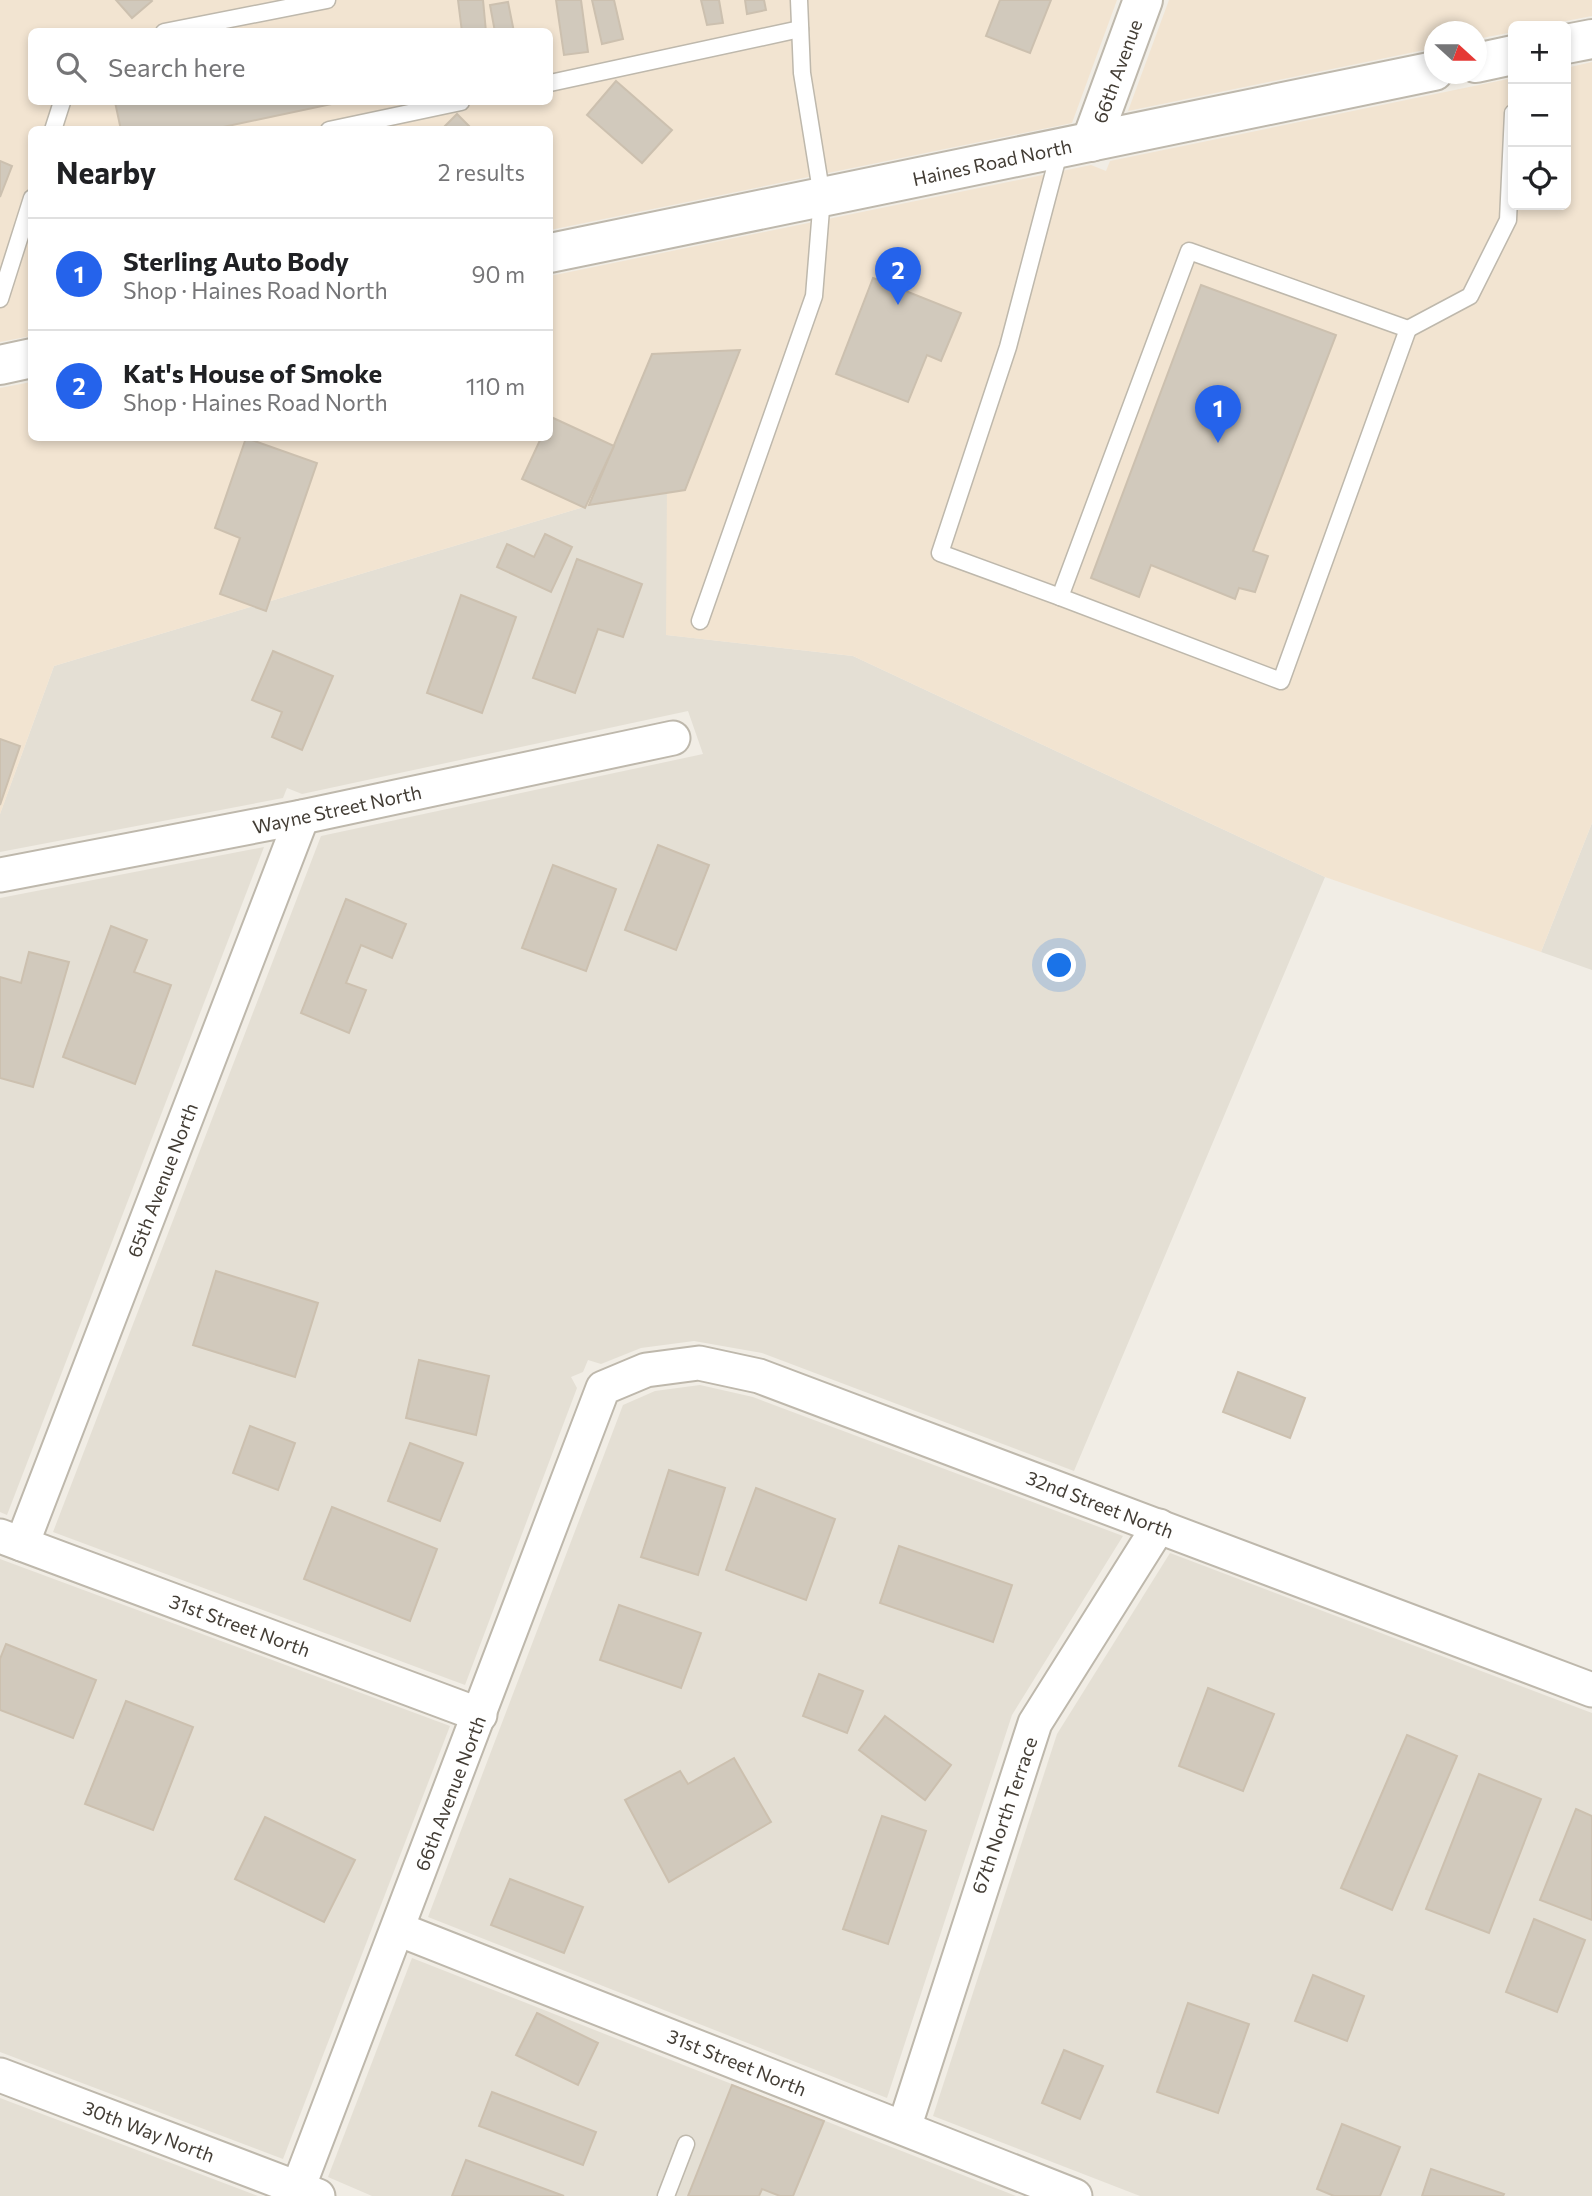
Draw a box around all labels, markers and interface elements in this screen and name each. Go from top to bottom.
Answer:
street label: 66th Avenue [1088,16,1146,126]
north arrow [1424,21,1487,84]
map controls [1508,21,1571,210]
button: + [1508,21,1571,84]
search box [28,28,553,105]
icon: search [52,48,90,86]
text: Search here [108,51,246,82]
button: − [1508,84,1571,147]
street label: Haines Road North [910,134,1074,190]
button: locate [1508,147,1571,210]
text: Nearby [56,153,156,190]
text: 2 results [438,158,525,186]
text: Sterling Auto Body [123,245,349,276]
pin: 2 [875,247,921,305]
text: 1 [74,260,84,288]
text: 90 m [472,260,525,288]
text: Shop · Haines Road North [123,276,388,304]
text: Kat's House of Smoke [123,357,382,388]
text: 2 [72,372,86,400]
text: 110 m [466,372,525,400]
pin: 1 [1195,385,1241,443]
text: Shop · Haines Road North [123,388,388,416]
street label: Wayne Street North [251,780,423,838]
your location [1042,948,1076,982]
street label: 65th Avenue North [122,1099,202,1261]
street label: 32nd Street North [1023,1465,1177,1543]
street label: 31st Street North [166,1589,314,1661]
street label: 66th Avenue North [410,1712,490,1874]
street label: 67th North Terrace [966,1734,1042,1896]
street label: 31st Street North [664,2024,810,2100]
street label: 30th Way North [80,2095,218,2167]

